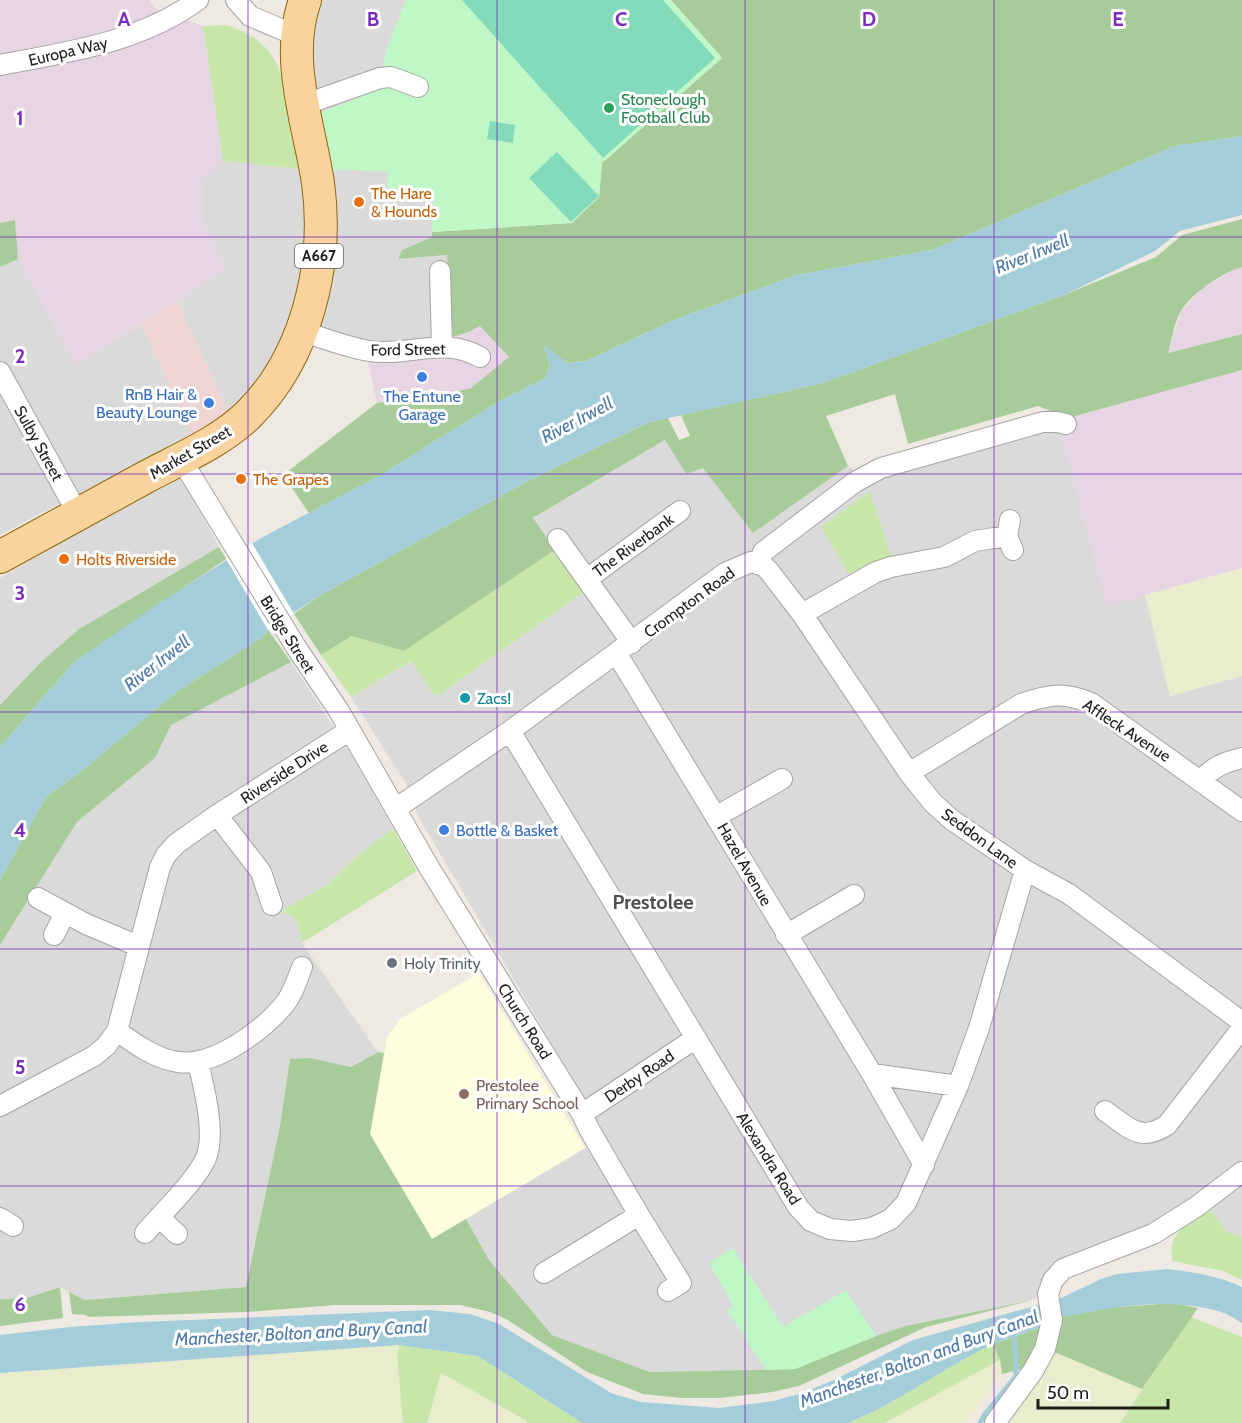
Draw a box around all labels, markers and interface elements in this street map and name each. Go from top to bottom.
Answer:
text: A [118,7,131,31]
text: B [367,7,379,31]
text: C [615,7,627,31]
text: D [862,7,876,31]
text: E [1112,7,1124,31]
street label: Europa Way [27,33,110,70]
place label: Stoneclough Football Club [621,90,710,127]
marker: Stoneclough Football Club [602,101,616,115]
text: 1 [16,106,24,130]
place label: The Hare & Hounds [371,184,437,221]
marker: The Hare & Hounds [352,195,366,209]
water label: River Irwell [992,229,1073,279]
road number: A667 [295,244,343,268]
street label: Ford Street [370,339,446,360]
text: 2 [15,344,25,368]
marker: The Entune Garage [415,370,429,384]
place label: RnB Hair & Beauty Lounge [96,385,197,422]
place label: The Entune Garage [383,387,461,424]
water label: River Irwell [538,392,617,448]
marker: RnB Hair & Beauty Lounge [202,396,216,410]
street label: Sulby Street [10,402,67,485]
street label: Market Street [146,421,235,483]
place label: The Grapes [253,470,329,489]
marker: The Grapes [234,472,248,486]
street label: The Riverbank [589,509,678,581]
place label: Holts Riverside [76,550,176,569]
marker: Holts Riverside [57,552,71,566]
street label: Crompton Road [640,563,738,642]
text: 3 [15,581,25,605]
street label: Bridge Street [256,592,319,677]
water label: River Irwell [120,630,195,696]
place label: Zacs! [477,689,511,708]
marker: Zacs! [458,691,472,705]
street label: Affleck Avenue [1079,695,1174,766]
street label: Riverside Drive [237,737,332,808]
street label: Seddon Lane [938,804,1021,872]
text: 4 [14,818,26,842]
street label: Hazel Avenue [713,819,776,909]
place label: Bottle & Basket [456,821,559,840]
marker: Bottle & Basket [437,823,451,837]
district label: Prestolee [613,890,693,914]
place label: Holy Trinity [404,954,481,973]
marker: Holy Trinity [385,956,399,970]
street label: Church Road [494,980,555,1063]
street label: Derby Road [601,1046,678,1107]
text: 5 [15,1055,25,1079]
place label: Prestolee Primary School [476,1076,579,1113]
marker: Prestolee Primary School [457,1087,471,1101]
street label: Alexandra Road [733,1108,805,1208]
text: 6 [14,1292,26,1316]
water label: Manchester, Bolton and Bury Canal [796,1305,1042,1413]
water label: Manchester, Bolton and Bury Canal [173,1315,428,1351]
scale bar [1038,1372,1168,1410]
text: 50 m [1047,1382,1089,1404]

